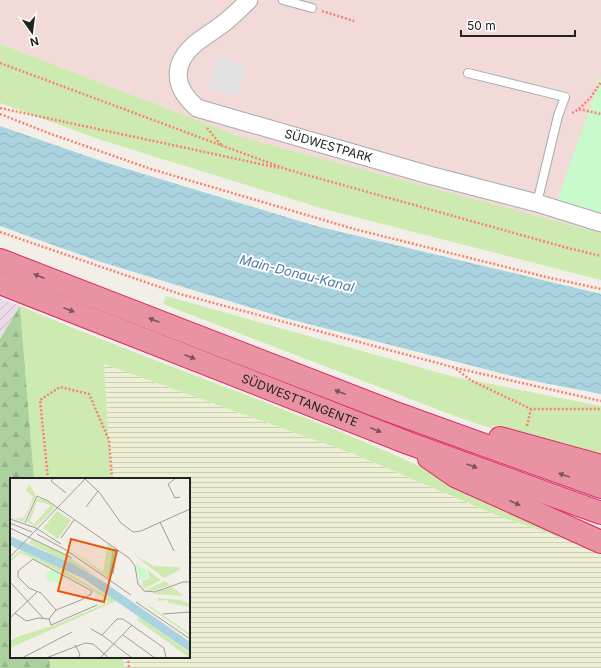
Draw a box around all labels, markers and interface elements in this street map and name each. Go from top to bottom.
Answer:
north arrow [12,12,52,52]
scale bar [461,12,575,38]
text: 50 m [467,18,496,33]
text: N [29,34,40,50]
street label: SÜDWESTPARK [283,126,374,165]
water label: Main-Donau-Kanal [238,251,357,295]
one-way arrow [33,272,45,278]
one-way arrow [63,307,75,313]
one-way arrow [147,316,159,322]
one-way arrow [184,355,196,361]
street label: SÜDWESTTANGENTE [239,370,360,430]
one-way arrow [334,389,346,395]
one-way arrow [371,427,382,433]
one-way arrow [466,463,478,469]
one-way arrow [558,471,570,477]
inset map [10,478,190,658]
one-way arrow [509,500,521,507]

